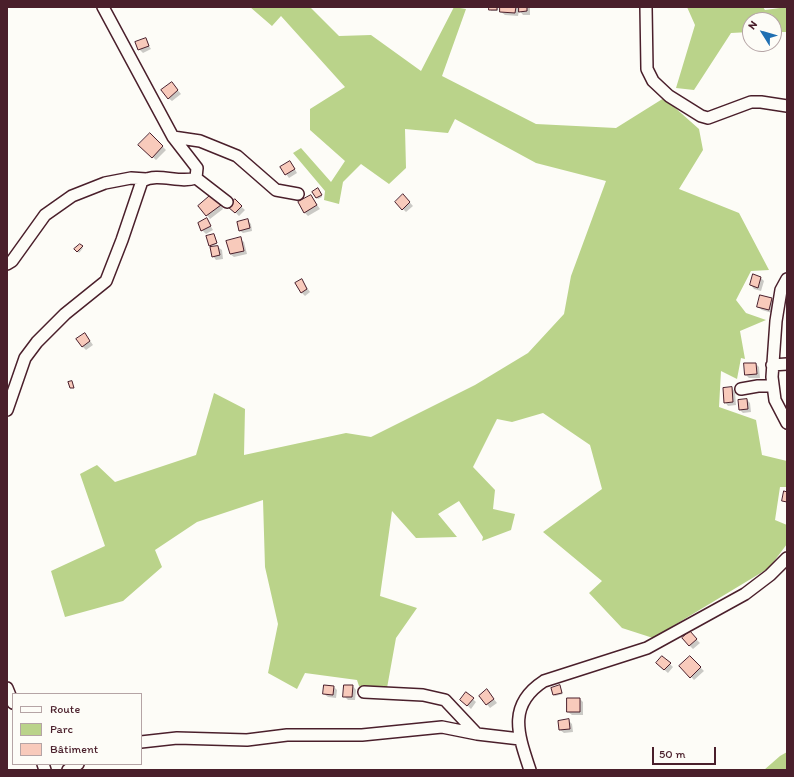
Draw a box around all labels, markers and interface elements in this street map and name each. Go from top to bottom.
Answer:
north arrow [742,12,782,52]
text: N [745,18,760,32]
legend [12,693,142,765]
text: Route [50,702,80,716]
text: Parc [50,722,73,736]
scale bar [654,739,718,765]
text: Bâtiment [50,742,98,756]
text: 50 m [659,747,685,761]

